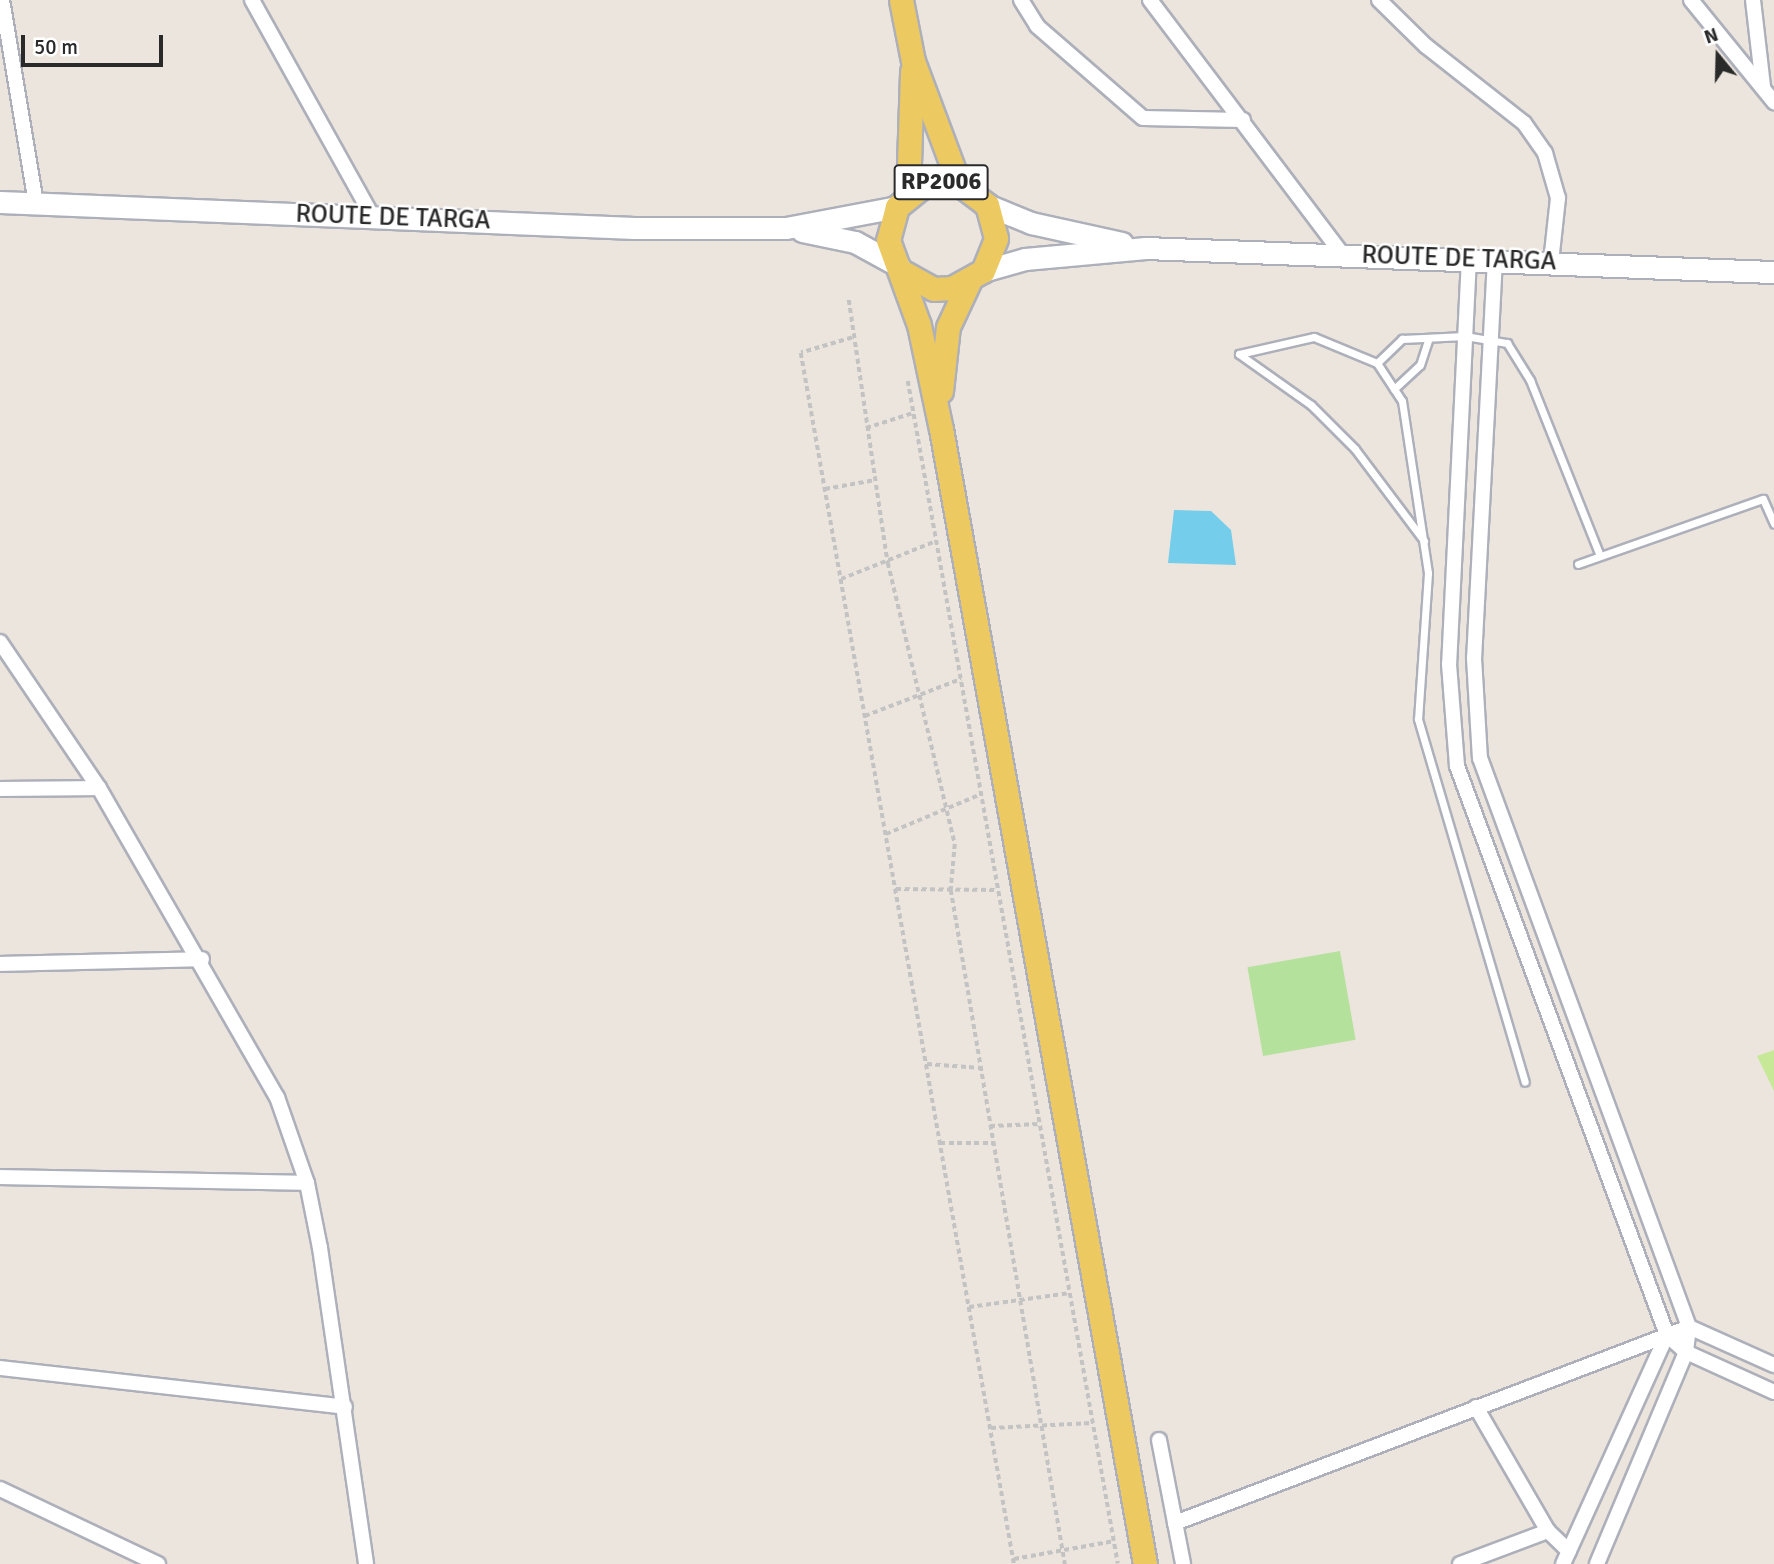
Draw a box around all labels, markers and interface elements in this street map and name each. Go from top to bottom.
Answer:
scale bar [24,21,166,65]
north arrow [1683,21,1753,91]
text: N [1701,23,1721,50]
text: 50 m [34,34,78,60]
road number: RP2006 [892,162,990,202]
street label: ROUTE DE TARGA [295,199,491,237]
street label: ROUTE DE TARGA [1361,240,1557,278]

